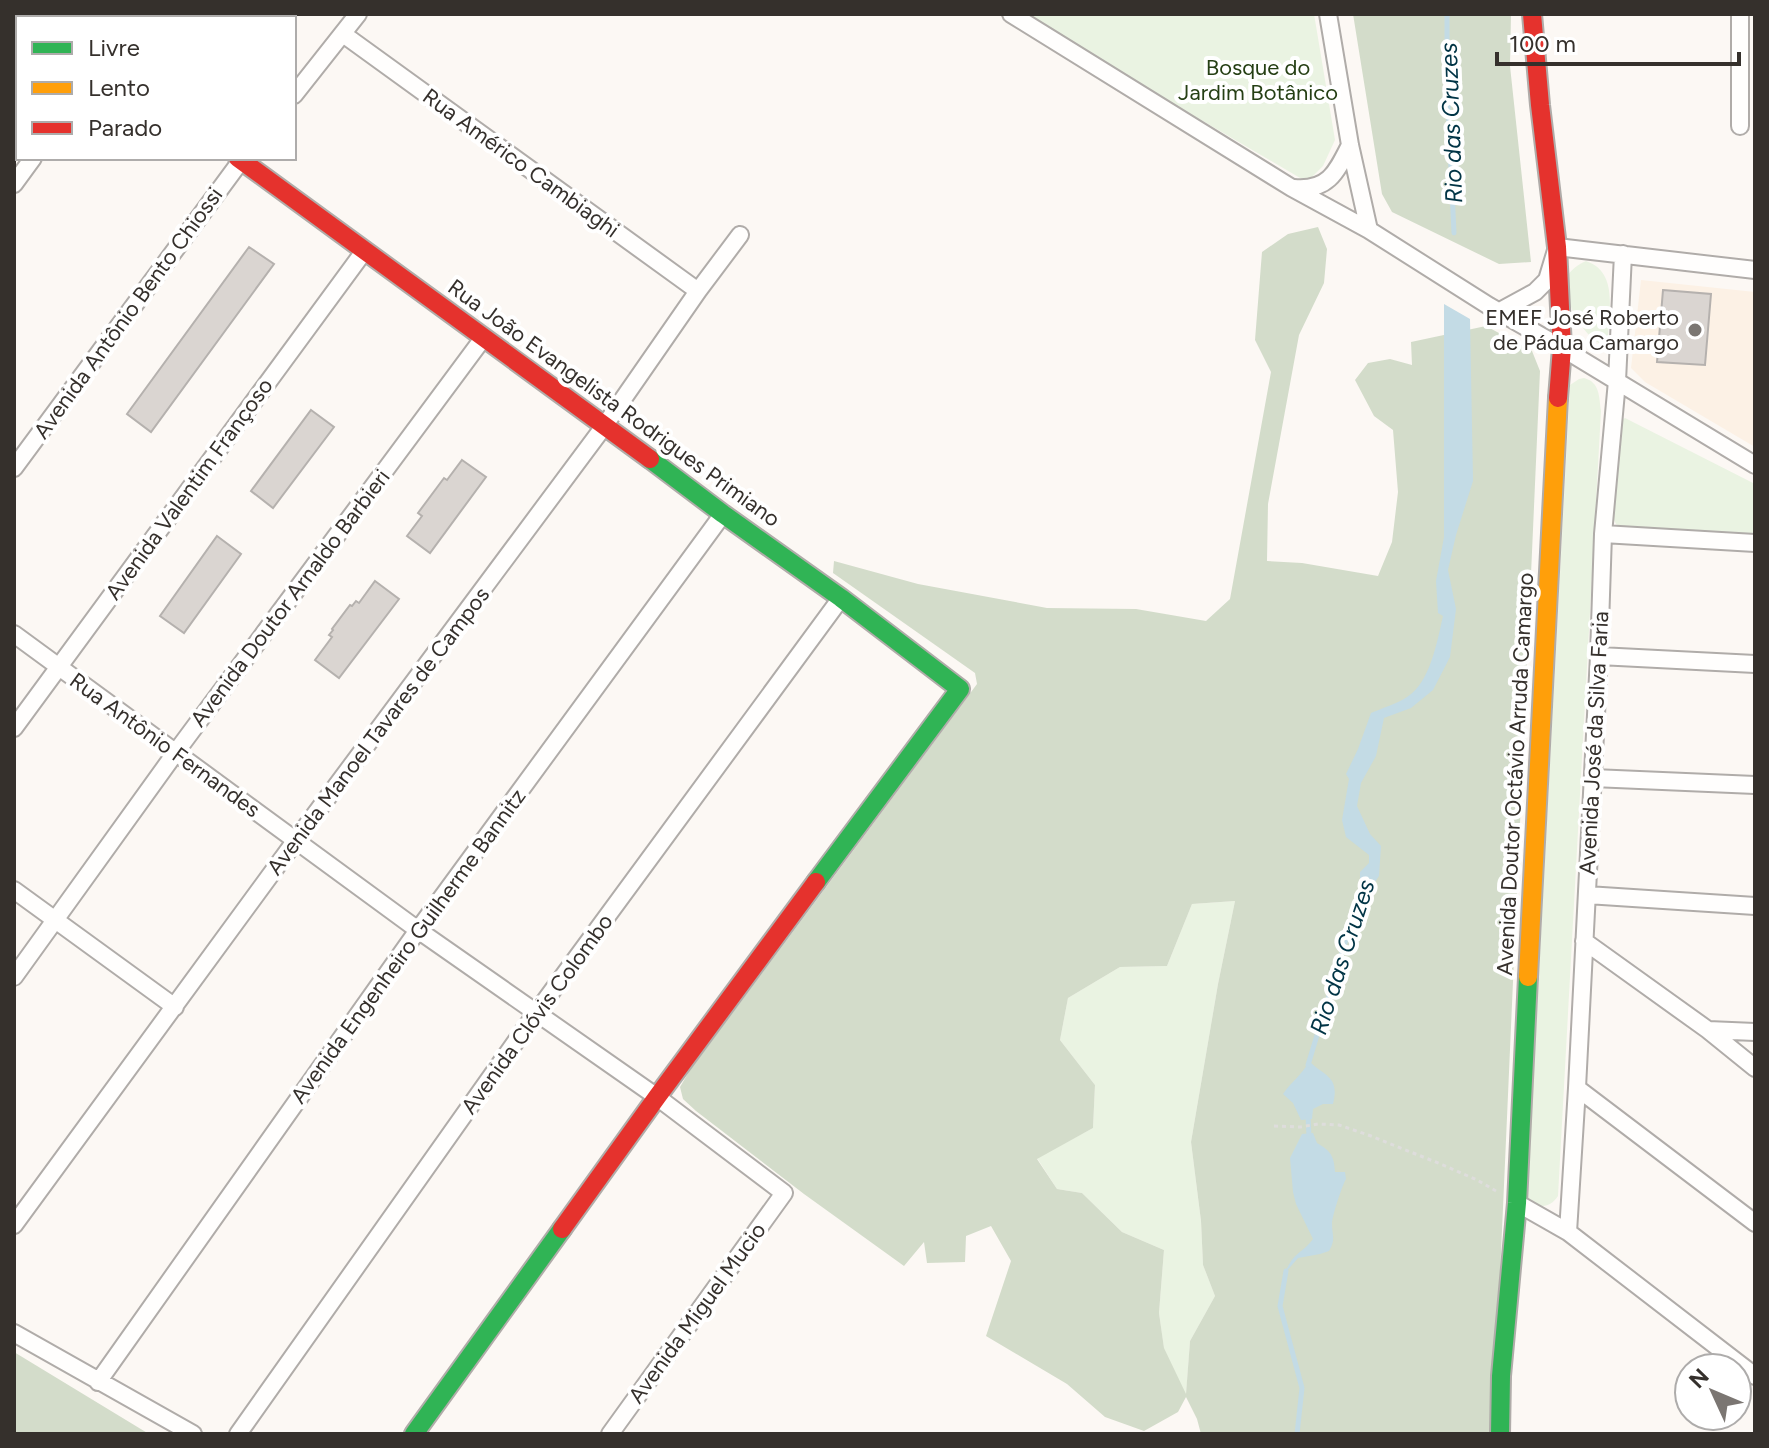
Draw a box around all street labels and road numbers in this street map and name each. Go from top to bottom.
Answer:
street label: Rua Américo Cambiaghi [417,83,625,243]
street label: Avenida Antônio Bento Chiossi [28,182,228,444]
street label: Rua João Evangelista Rodrigues Primiano [443,273,785,533]
street label: Avenida Valentim Françoso [99,373,279,605]
street label: Avenida Doutor Arnaldo Barbieri [184,464,396,732]
street label: Avenida Doutor Octávio Arruda Camargo [1491,572,1539,976]
street label: Avenida Manoel Tavares de Campos [261,582,495,880]
street label: Avenida José da Silva Faria [1574,610,1614,876]
street label: Rua Antônio Fernandes [65,667,265,823]
street label: Avenida Engenheiro Guilherme Bannitz [285,783,531,1109]
street label: Avenida Clóvis Colombo [455,909,619,1119]
street label: Avenida Miguel Mucio [622,1217,772,1409]

